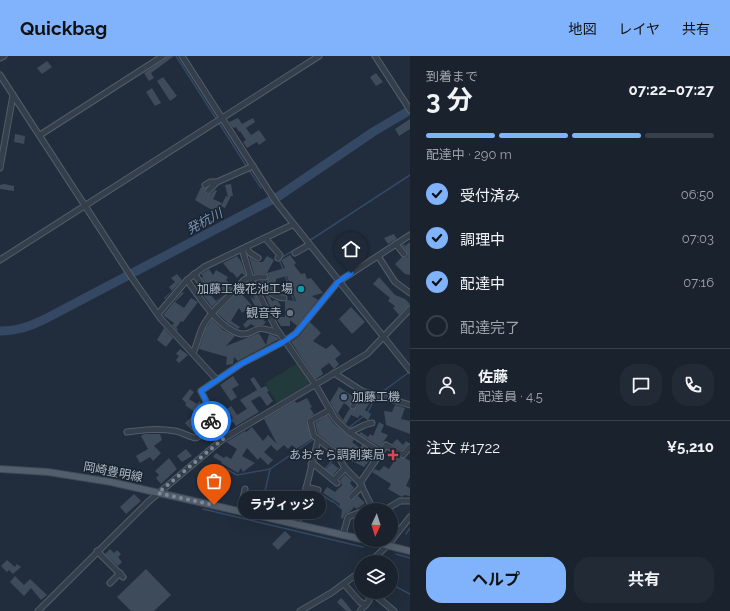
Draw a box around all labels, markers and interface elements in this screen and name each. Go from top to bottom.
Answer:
text: Quickbag [20,17,107,39]
text: 地図 [568,21,596,37]
text: レイヤ [618,21,660,37]
text: 共有 [682,21,710,37]
text: 到着まで [426,69,478,84]
text: 07:22–07:27 [628,81,714,99]
text: 3 分 [426,85,473,115]
text: 配達中 · 290 m [426,147,512,162]
icon: check [426,183,448,205]
text: 受付済み [460,187,520,205]
text: 06:50 [681,187,714,202]
water label: 発杭川 [183,205,227,237]
icon: check [426,227,448,249]
text: 調理中 [460,231,505,249]
text: 07:03 [682,231,714,246]
pin [334,232,368,273]
icon: home [340,238,362,260]
icon: check [426,271,448,293]
text: 配達中 [460,275,505,293]
text: 07:16 [683,275,714,290]
place label: 加藤工機花池工場 [197,282,293,296]
marker: 加藤工機花池工場 [296,284,306,294]
place label: 観音寺 [246,306,282,320]
marker: 観音寺 [285,308,295,318]
text: 配達完了 [460,319,520,337]
button: person [426,364,468,406]
button: chat [620,364,662,406]
button: phone [672,364,714,406]
text: 佐藤 [478,368,508,386]
text: 配達員 · 4.5 [478,389,543,404]
place label: 加藤工機 [352,390,400,404]
marker: 加藤工機 [339,392,349,402]
courier [191,401,231,441]
icon: bike [200,410,222,432]
text: ¥5,210 [666,438,714,456]
text: 注文 #1722 [426,439,500,457]
place label: あおぞら調剤薬局 [289,448,385,462]
marker: あおぞら調剤薬局 [388,450,398,460]
street label: 岡崎豊明線 [82,459,144,485]
pin [197,464,231,505]
icon: bag [203,470,225,492]
callout: ラヴィッジ [238,491,326,519]
text: ラヴィッジ [249,497,315,512]
north arrow [354,503,398,547]
map controls [354,503,398,599]
button: layers [354,555,398,599]
button: ヘルプ [426,557,566,603]
button: 共有 [574,557,714,603]

